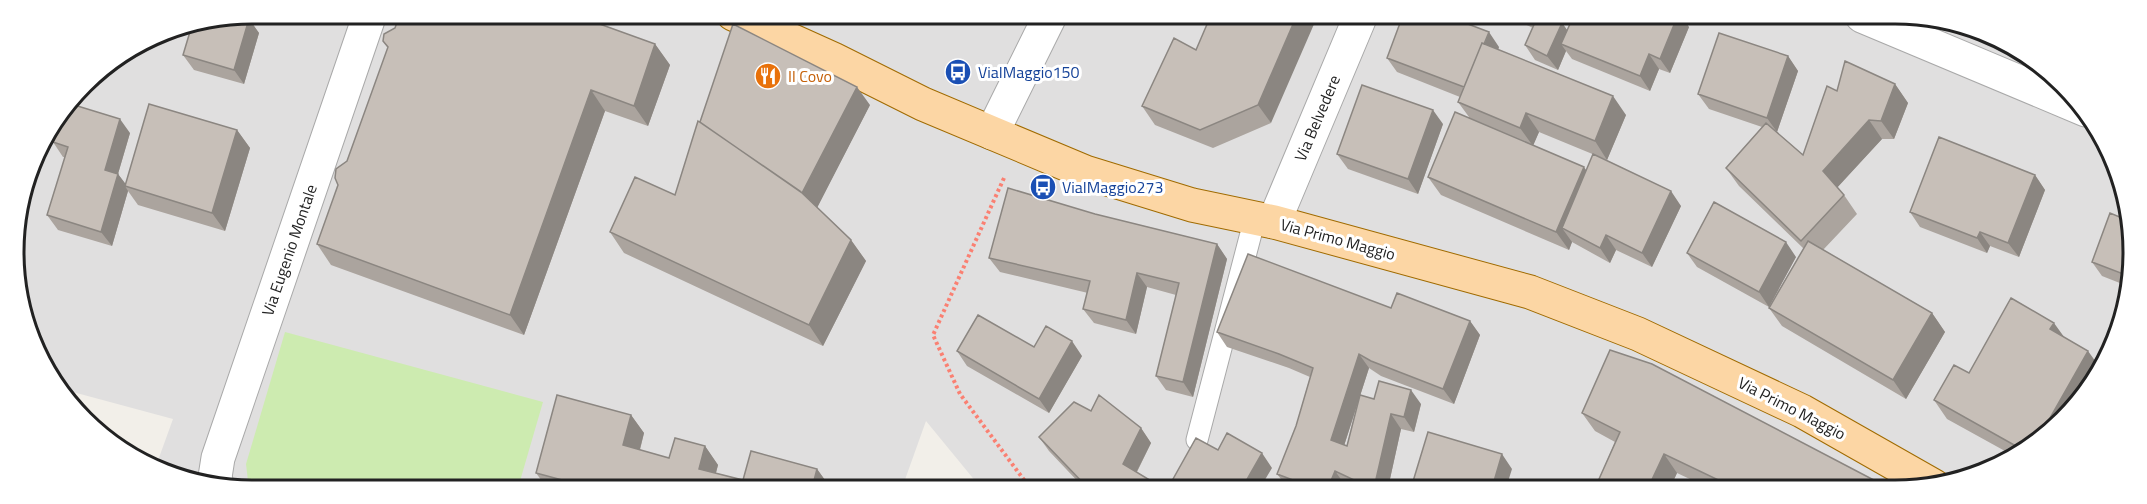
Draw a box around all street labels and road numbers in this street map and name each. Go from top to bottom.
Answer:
street label: Via Belvedere [1288,71,1346,165]
street label: Via Eugenio Montale [255,181,323,319]
street label: Via Primo Maggio [1278,212,1398,266]
street label: Via Primo Maggio [1734,371,1850,445]

